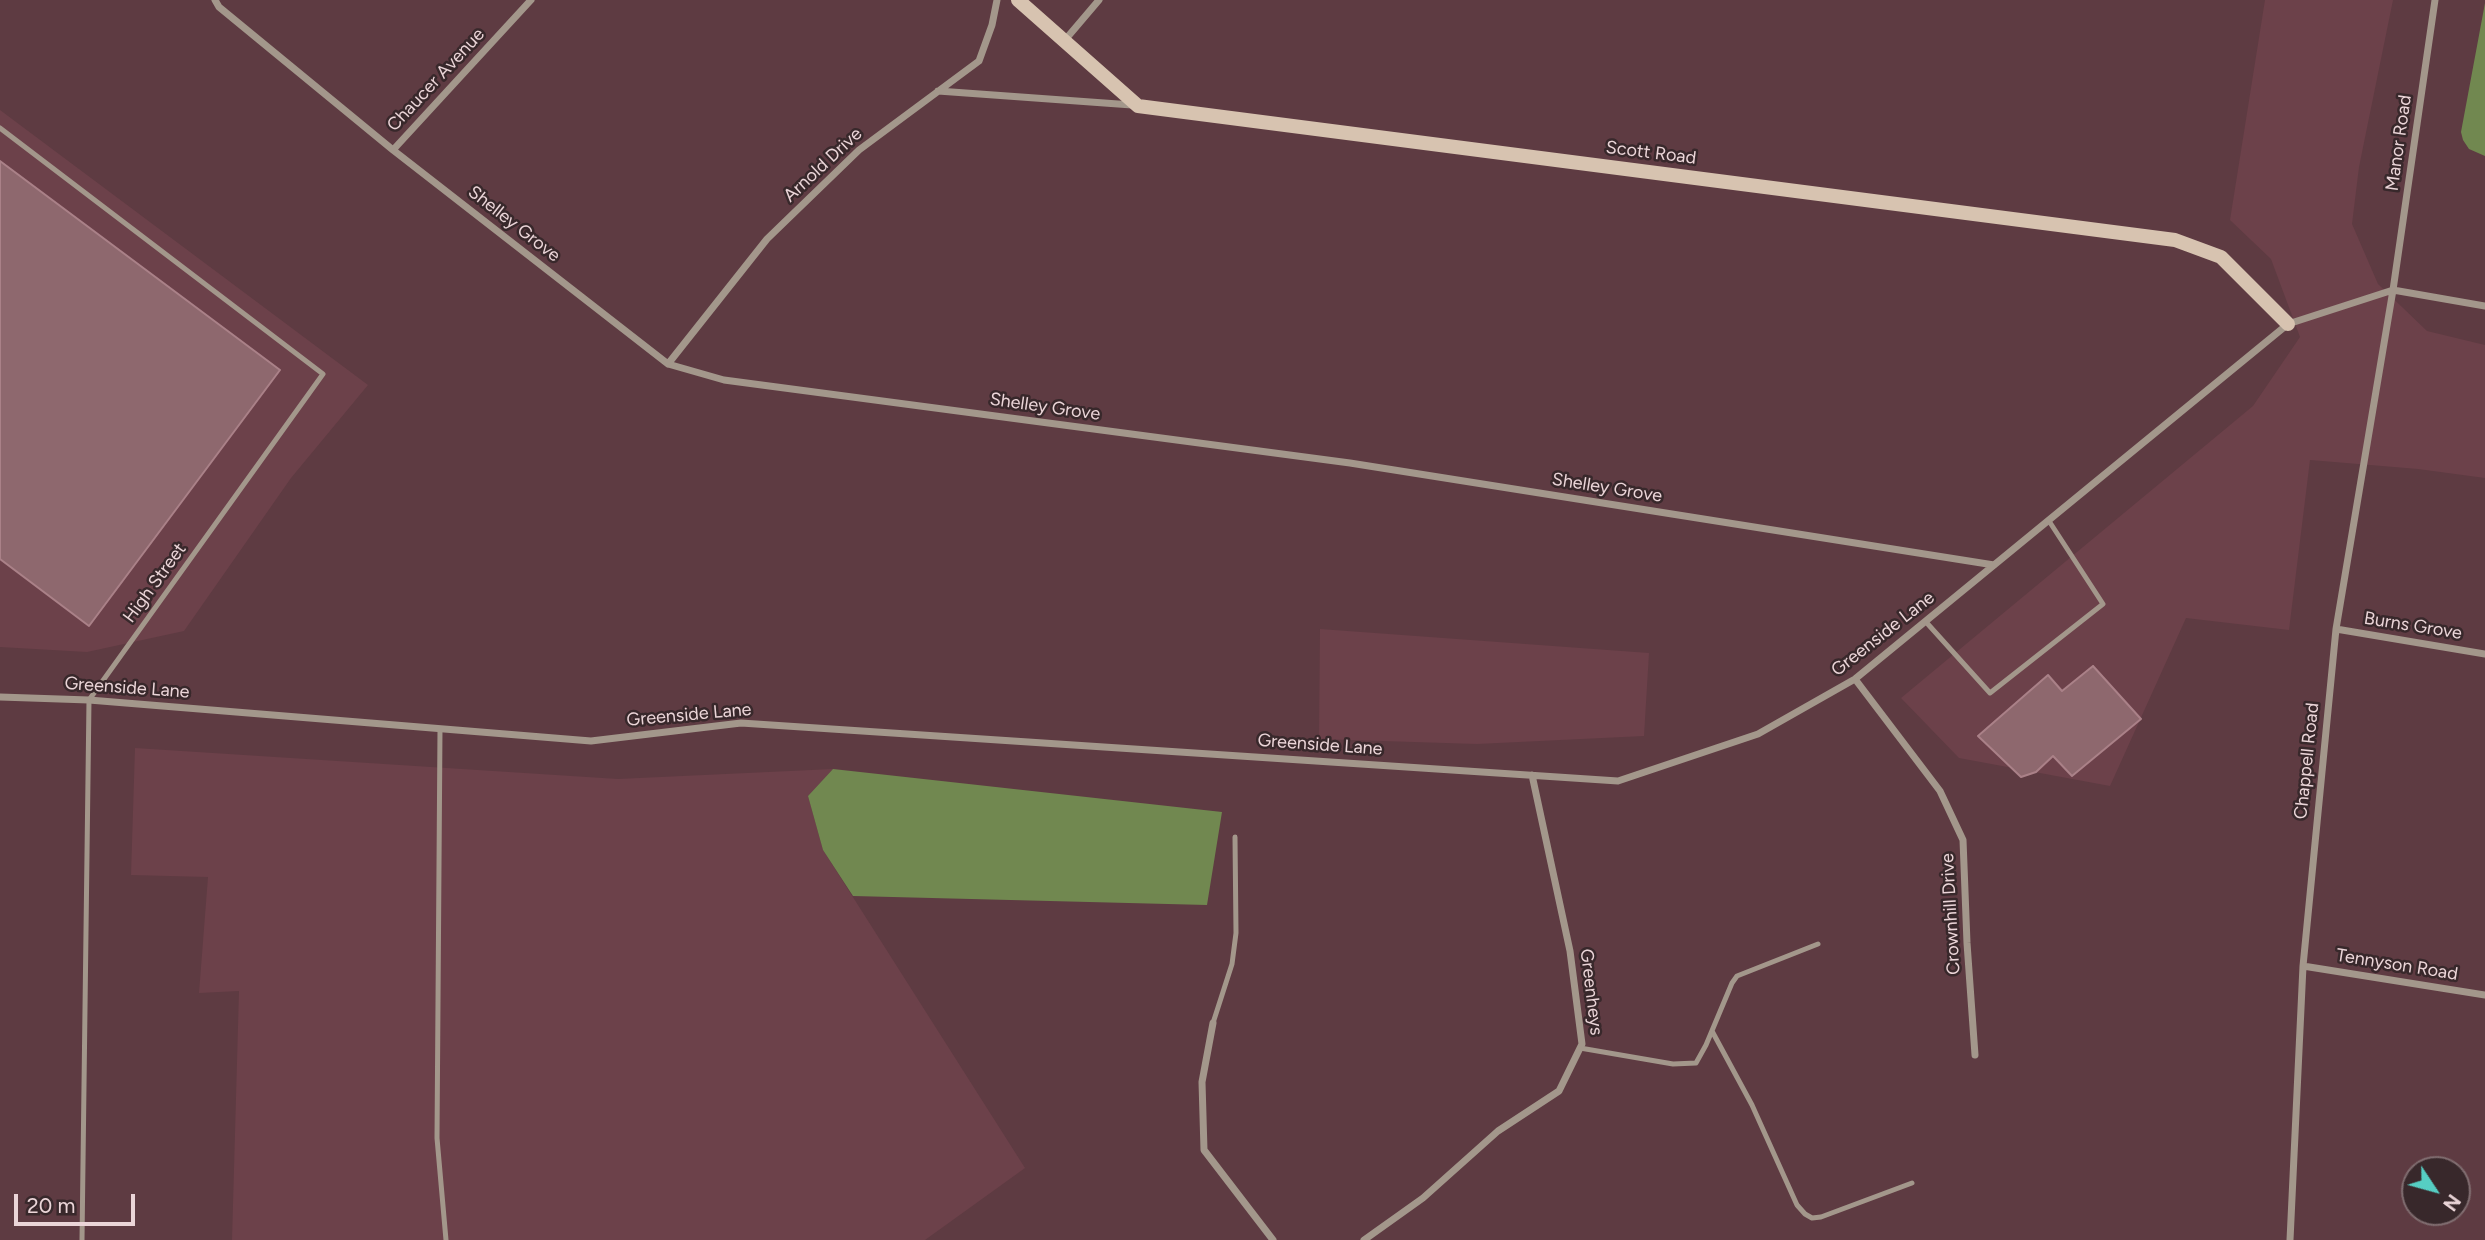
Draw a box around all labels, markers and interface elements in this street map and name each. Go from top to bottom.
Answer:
street label: Chaucer Avenue [383,24,489,136]
street label: Manor Road [2382,94,2416,192]
street label: Arnold Drive [779,123,867,207]
street label: Scott Road [1605,137,1697,169]
street label: Shelley Grove [464,181,564,267]
street label: Shelley Grove [988,389,1102,425]
street label: Shelley Grove [1550,469,1664,507]
street label: High Street [119,539,191,627]
street label: Greenside Lane [1827,587,1939,681]
street label: Burns Grove [2362,608,2464,644]
street label: Greenside Lane [64,673,190,703]
street label: Greenside Lane [626,699,752,731]
street label: Chappell Road [2290,702,2324,820]
street label: Greenside Lane [1257,730,1383,760]
street label: Crownhill Drive [1937,853,1965,975]
street label: Tennyson Road [2335,945,2459,985]
street label: Greenheys [1575,948,1607,1036]
north arrow [2401,1156,2471,1226]
scale bar [18,1180,138,1224]
text: N [2438,1190,2465,1215]
text: 20 m [27,1193,75,1218]

